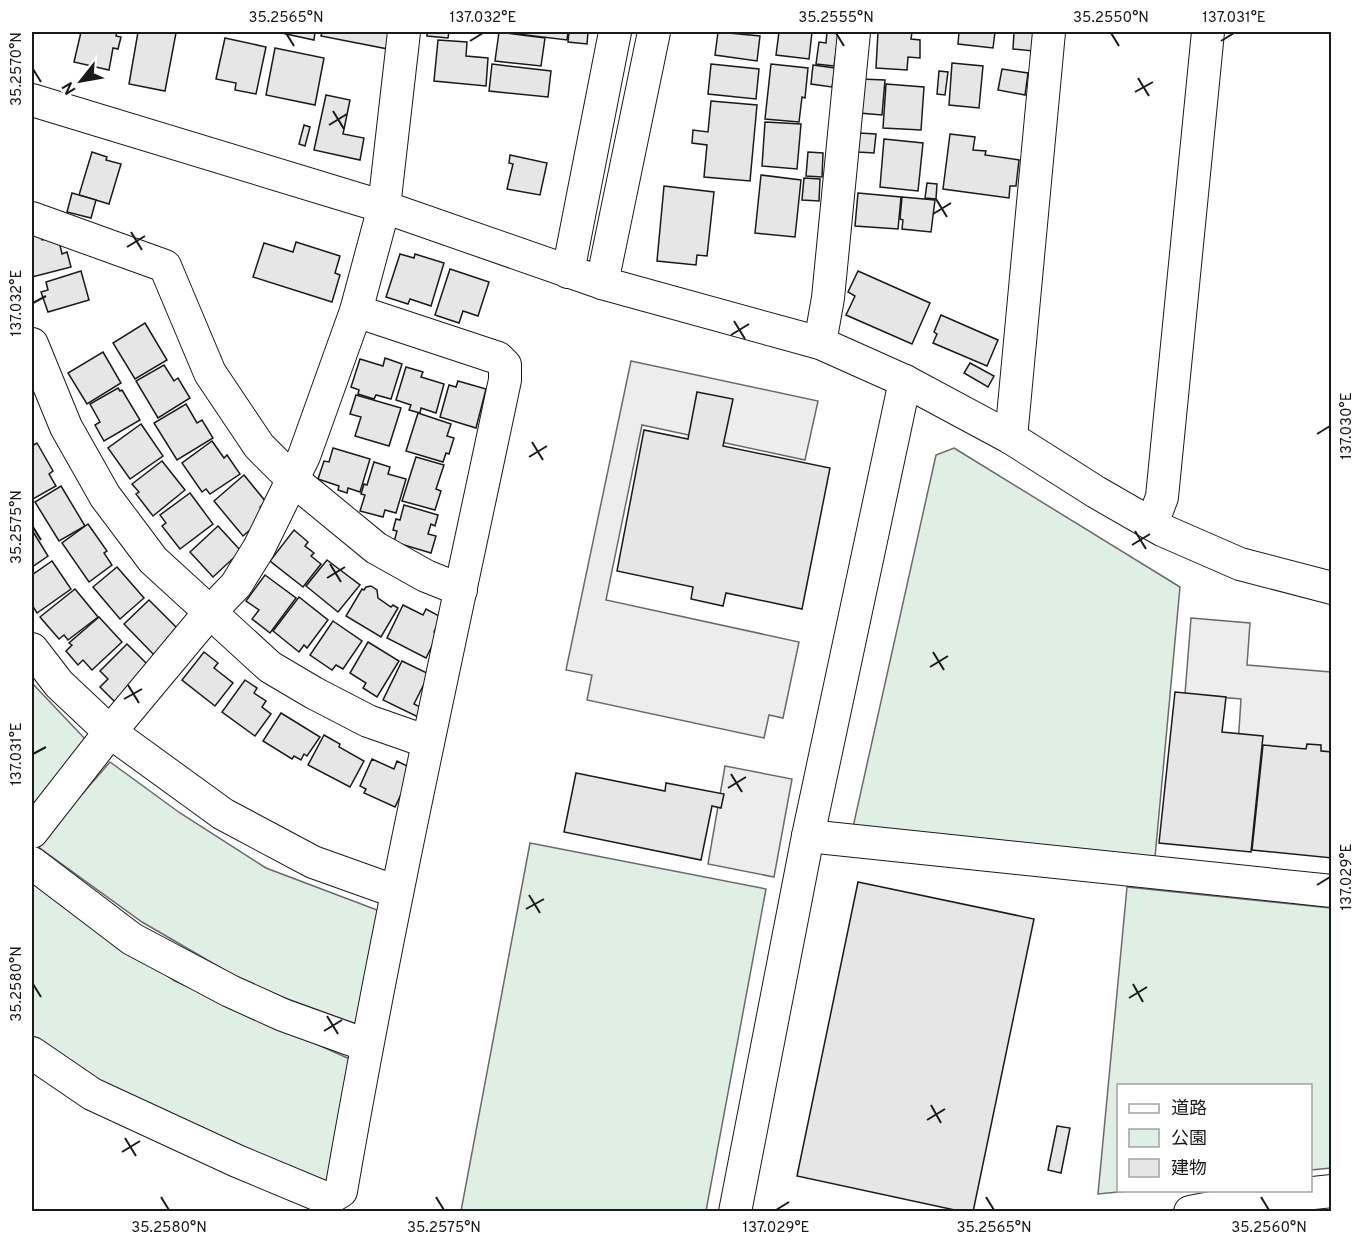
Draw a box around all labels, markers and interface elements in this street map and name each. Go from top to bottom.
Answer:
text: 35.2565°N [248,9,324,28]
text: 137.032°E [450,9,516,28]
text: 35.2555°N [798,9,874,28]
text: 35.2550°N [1073,9,1149,28]
text: 137.031°E [1202,9,1266,28]
text: 35.2570°N [8,32,27,106]
north arrow [51,51,111,111]
text: N [58,78,81,98]
text: 137.032°E [8,270,27,336]
text: 137.030°E [1338,392,1357,460]
text: 35.2575°N [8,490,27,564]
text: 137.031°E [8,722,27,786]
text: 137.029°E [1338,843,1357,911]
text: 35.2580°N [8,946,27,1022]
legend [1117,1084,1312,1192]
text: 道路 [1171,1098,1207,1121]
text: 公園 [1171,1128,1207,1151]
text: 建物 [1171,1158,1207,1181]
text: 35.2580°N [131,1219,207,1238]
text: 35.2575°N [407,1219,481,1238]
text: 137.029°E [742,1219,810,1238]
text: 35.2565°N [956,1219,1032,1238]
text: 35.2560°N [1231,1219,1307,1238]

